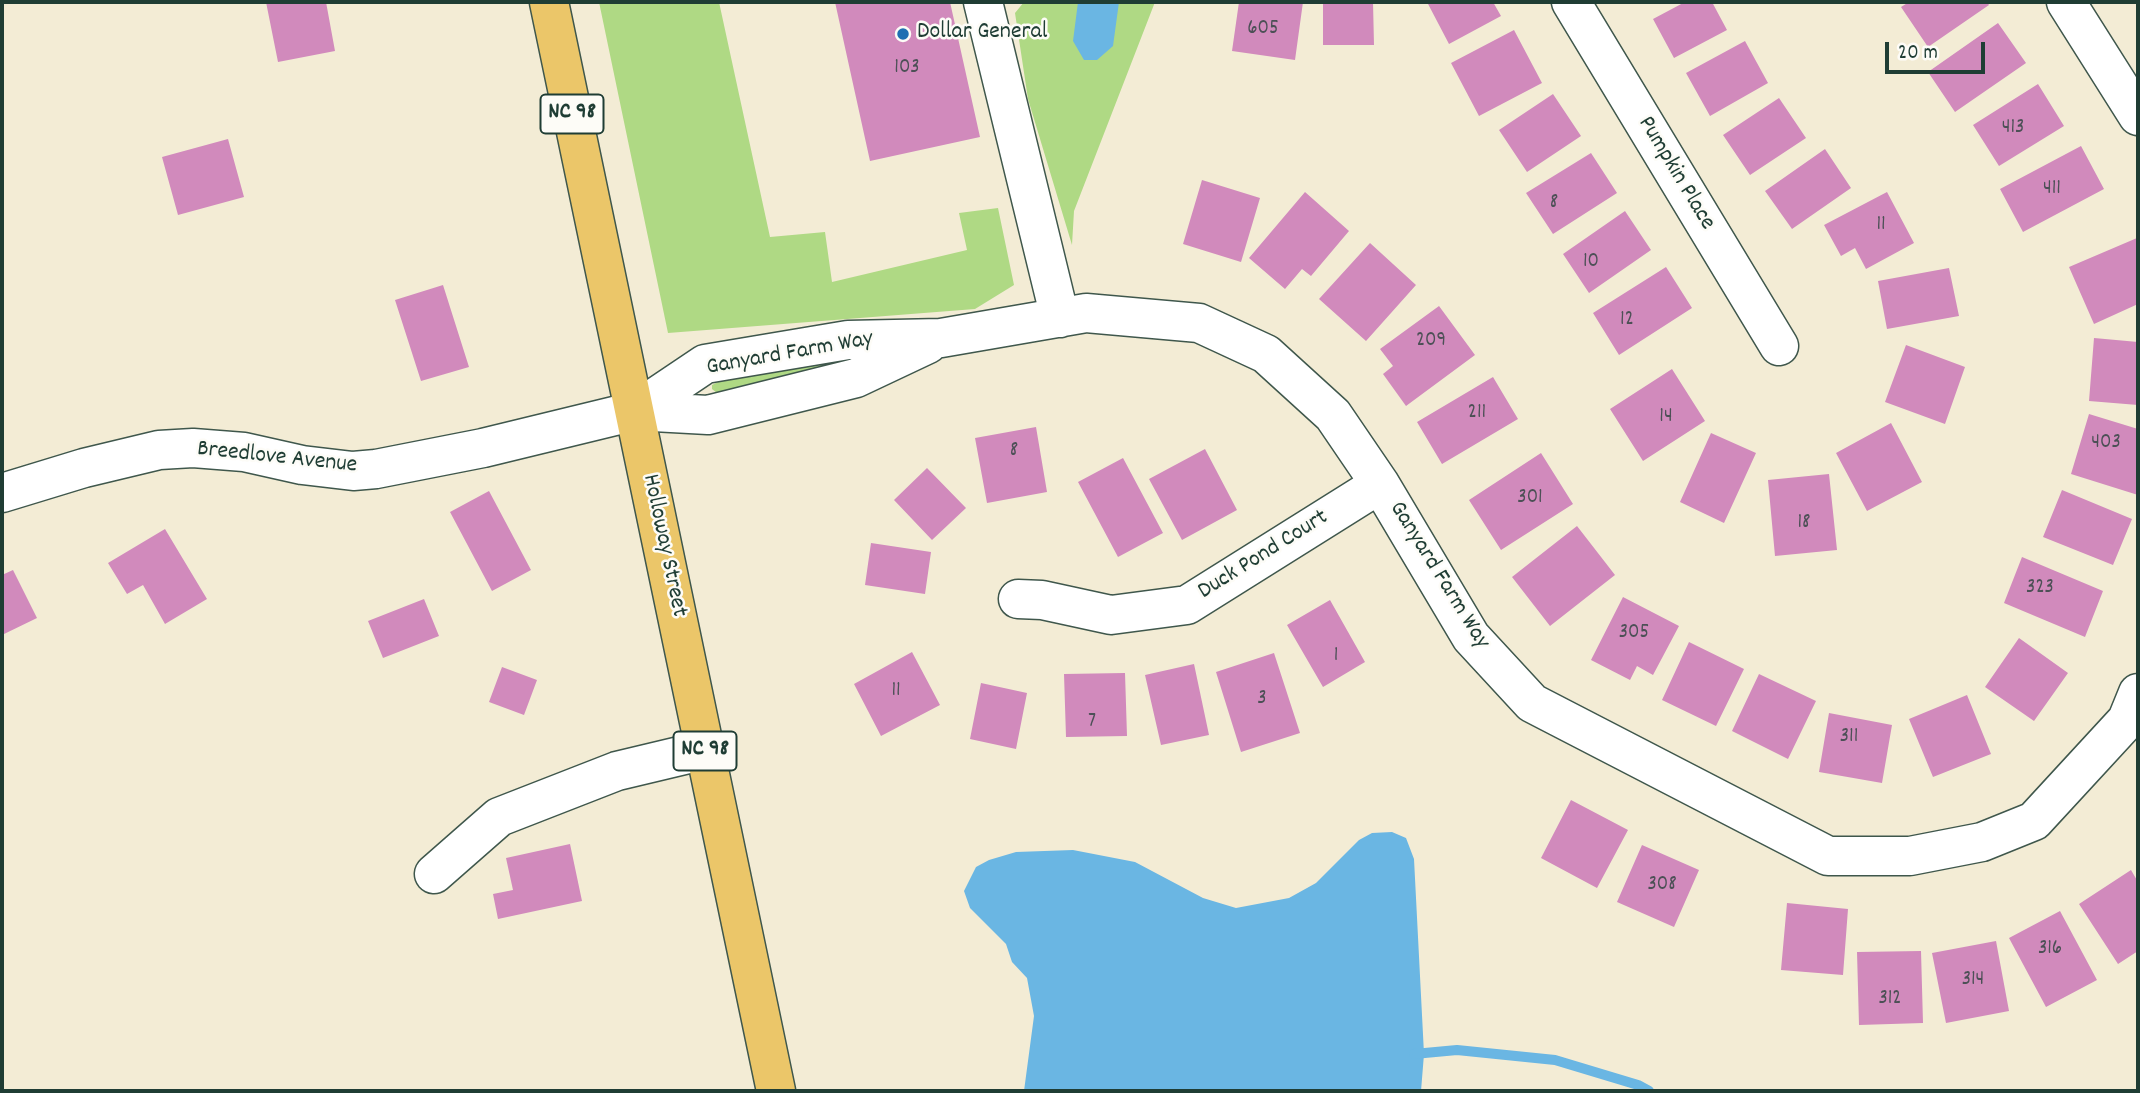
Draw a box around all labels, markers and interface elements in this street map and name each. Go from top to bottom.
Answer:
house number: 605 [1247,17,1279,43]
place label: Dollar General [917,20,1047,48]
marker: Dollar General [895,26,911,42]
scale bar [1888,28,1988,72]
text: 20 m [1898,39,1938,69]
house number: 103 [894,56,920,82]
road number: NC 98 [540,94,604,134]
street label: Pumpkin Place [1630,112,1720,236]
house number: 413 [2002,116,2024,142]
house number: 411 [2043,177,2061,203]
house number: 8 [1550,191,1558,217]
house number: 11 [1876,213,1886,239]
house number: 10 [1583,250,1599,276]
house number: 12 [1620,308,1634,334]
street label: Ganyard Farm Way [704,326,876,384]
house number: 209 [1416,329,1446,355]
house number: 211 [1468,401,1486,427]
house number: 14 [1659,405,1673,431]
house number: 403 [2091,431,2121,457]
street label: Breedlove Avenue [196,436,358,482]
house number: 8 [1010,439,1018,465]
street label: Holloway Street [634,472,692,620]
house number: 301 [1517,486,1543,512]
street label: Ganyard Farm Way [1381,497,1495,655]
street label: Duck Pond Court [1194,505,1334,607]
house number: 18 [1797,511,1811,537]
house number: 323 [2026,576,2054,602]
house number: 305 [1619,621,1649,647]
house number: 1 [1334,644,1338,670]
house number: 11 [891,679,901,705]
house number: 3 [1257,687,1267,713]
house number: 7 [1088,710,1096,736]
house number: 311 [1840,725,1858,751]
road number: NC 98 [674,732,736,771]
house number: 308 [1647,873,1677,899]
house number: 316 [2038,937,2062,963]
house number: 314 [1962,968,1984,994]
house number: 312 [1878,987,1902,1013]

